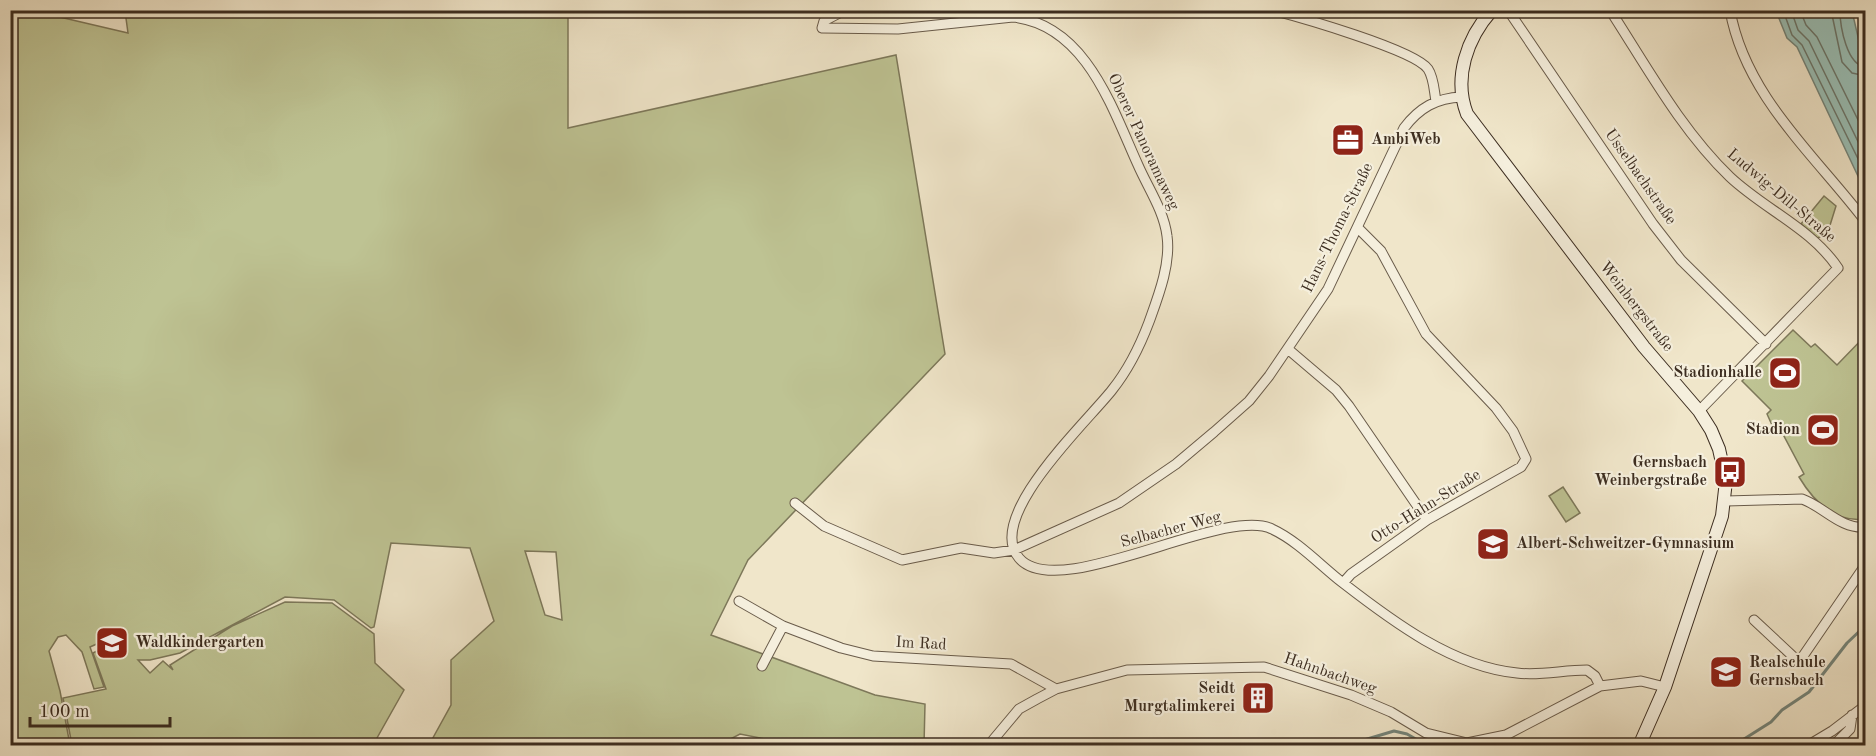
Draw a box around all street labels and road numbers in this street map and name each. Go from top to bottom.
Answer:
street label: Oberer Panoramaweg [1104,71,1182,213]
street label: Usselbachstraße [1601,126,1679,228]
street label: Ludwig-Dill-Straße [1724,146,1838,246]
street label: Hans-Thoma-Straße [1300,161,1376,295]
street label: Weinbergstraße [1596,259,1676,355]
street label: Otto-Hahn-Straße [1368,467,1484,547]
street label: Selbacher Weg [1119,509,1223,551]
street label: Im Rad [895,635,947,653]
street label: Hahnbachweg [1281,651,1379,698]

